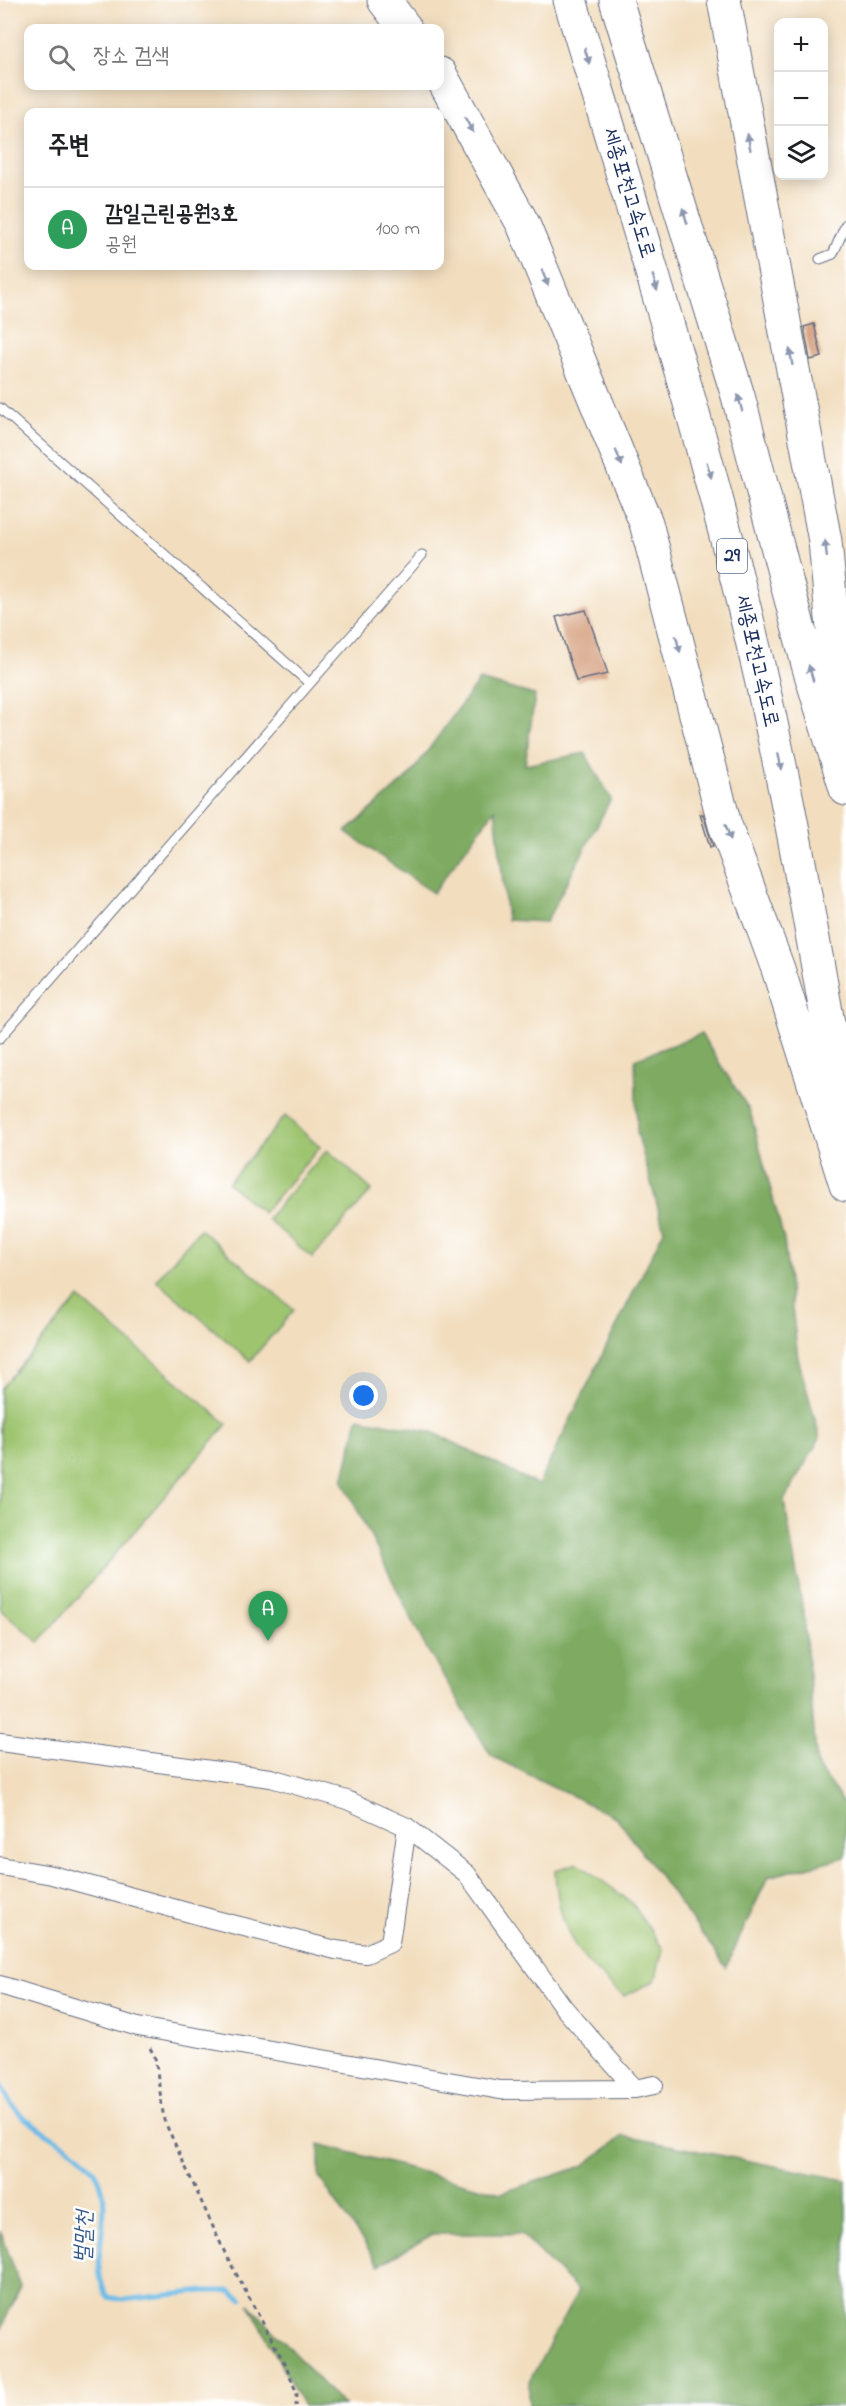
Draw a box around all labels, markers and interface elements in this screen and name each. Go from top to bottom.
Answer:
map controls [774,18,828,180]
button: + [774,18,828,72]
search box [24,24,444,90]
icon: search [45,41,78,74]
text: 장소 검색 [93,41,169,73]
one-way arrow [583,47,592,65]
button: − [774,72,828,126]
one-way arrow [464,117,474,134]
street label: 세종포천고속도로 [594,124,662,262]
button: layers [774,126,828,180]
text: 주변 [48,128,90,166]
one-way arrow [744,133,753,152]
text: 감일근린공원3호 [105,199,238,231]
one-way arrow [680,207,689,225]
text: A [61,215,74,244]
text: 100 m [376,215,420,244]
text: 공원 [105,231,137,260]
one-way arrow [540,269,550,287]
one-way arrow [651,274,661,292]
one-way arrow [786,347,795,366]
one-way arrow [735,394,744,412]
one-way arrow [615,449,624,467]
one-way arrow [705,461,714,479]
road number: 29 [717,539,747,573]
one-way arrow [821,539,831,558]
street label: 세종포천고속도로 [726,592,786,730]
one-way arrow [673,634,683,653]
one-way arrow [806,664,815,682]
one-way arrow [775,753,785,771]
one-way arrow [724,823,734,841]
your location [349,1381,378,1410]
pin: A [248,1592,288,1641]
water label: 벌말천 [68,2208,102,2264]

